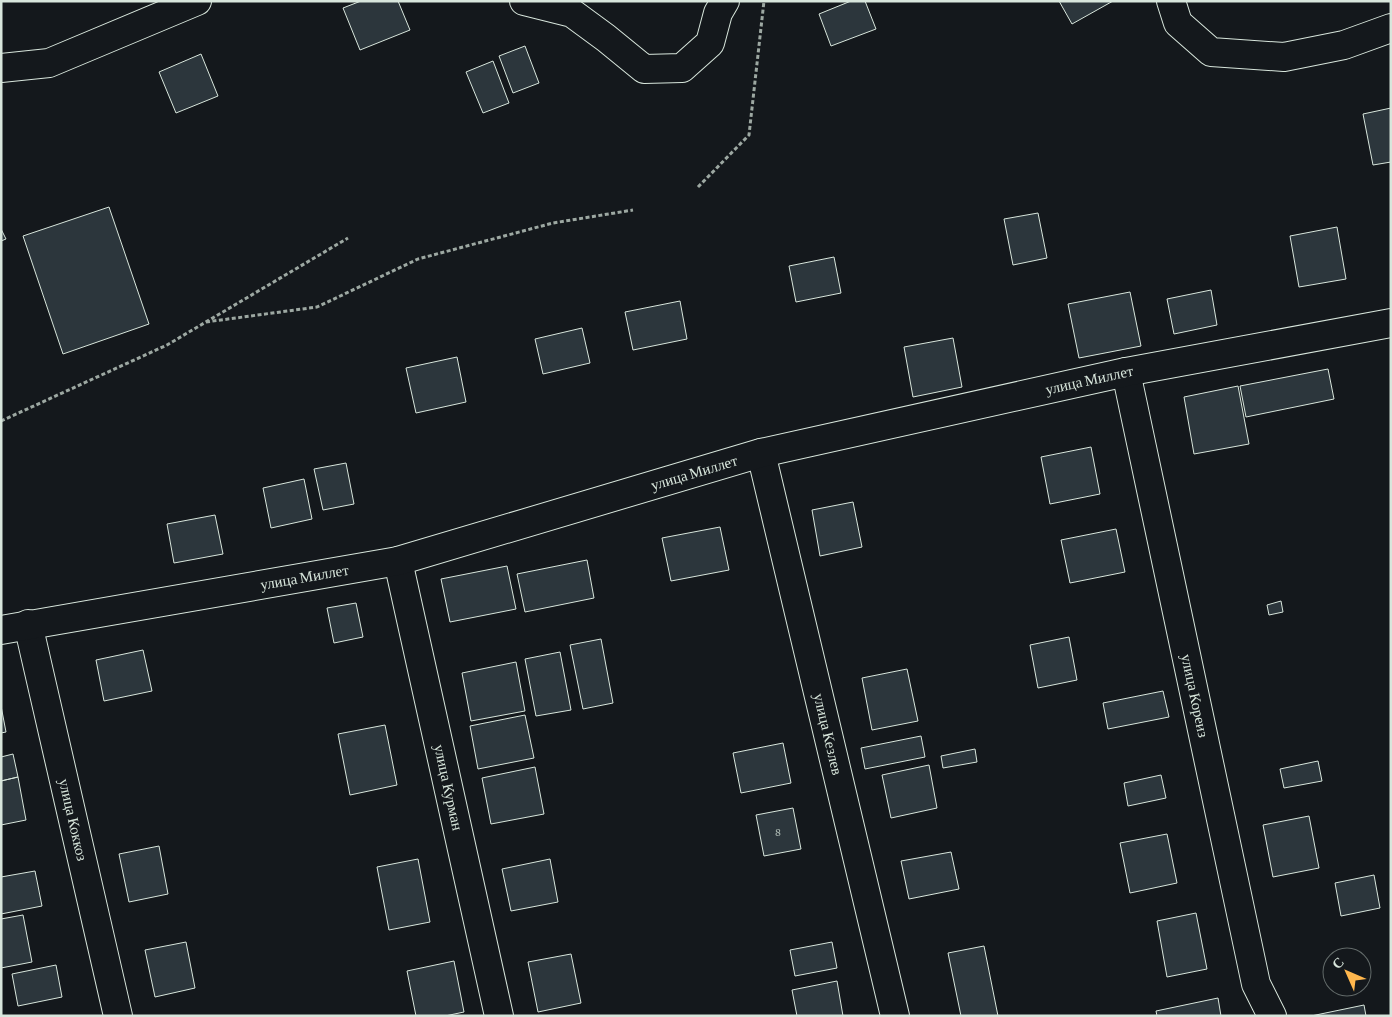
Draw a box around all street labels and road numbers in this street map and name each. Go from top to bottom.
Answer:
street label: улица Миллет [1044,363,1135,398]
street label: улица Миллет [649,452,740,493]
street label: улица Миллет [259,562,350,593]
street label: улица Кореиз [1178,653,1211,739]
street label: улица Кезлев [810,692,845,777]
street label: улица Курман [431,743,466,832]
street label: улица Коккоз [56,777,90,863]

